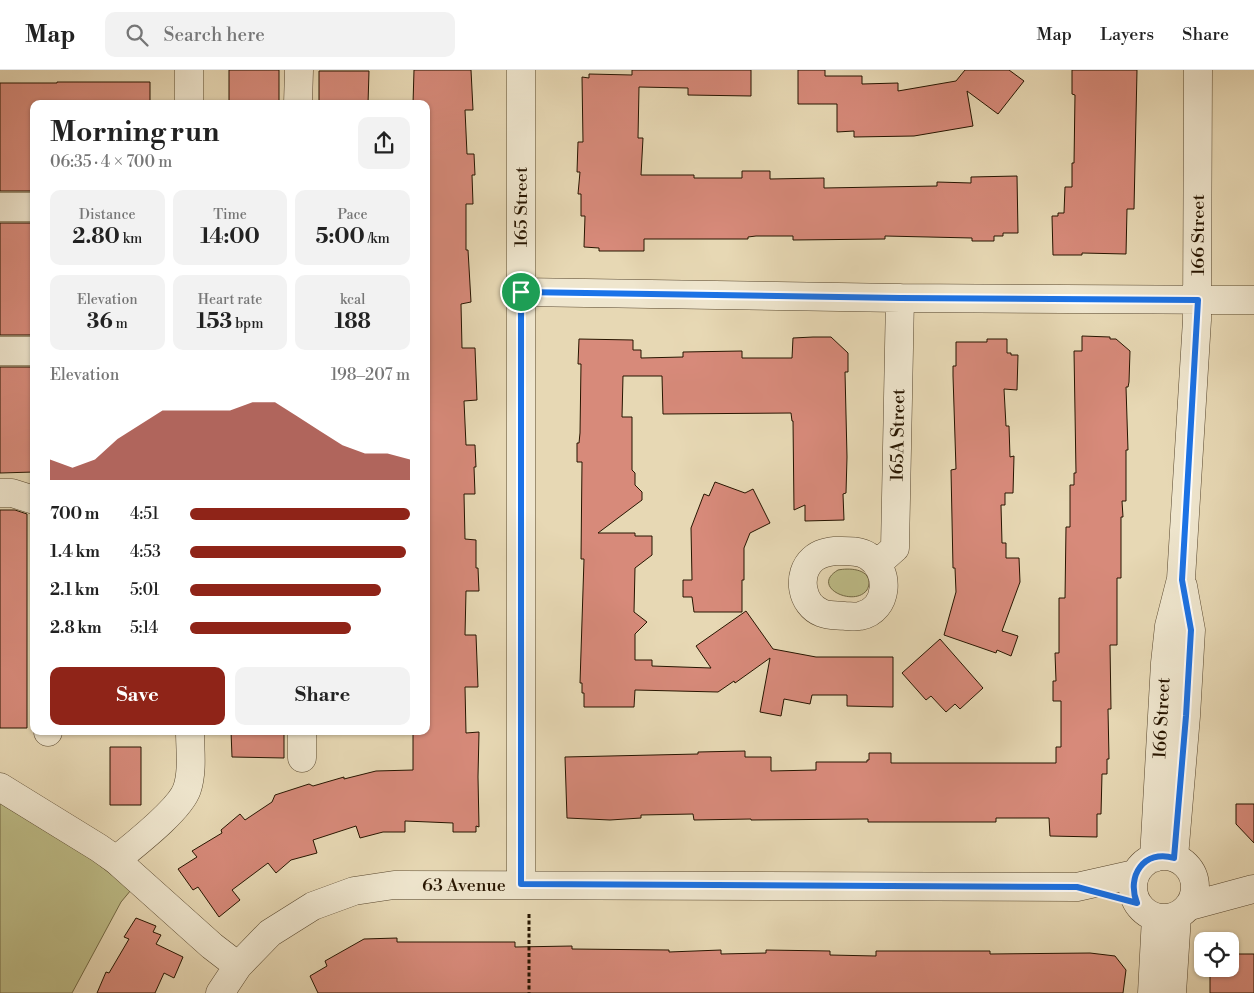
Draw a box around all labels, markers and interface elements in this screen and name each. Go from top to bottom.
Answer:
search box [105,12,455,57]
text: Map [25,20,75,50]
icon: search [123,21,151,49]
text: Search here [163,23,265,47]
text: Map [1037,23,1072,46]
text: Layers [1100,23,1154,46]
text: Share [1182,23,1229,46]
text: Morning run [50,115,219,150]
button: share [358,117,410,169]
text: 06:35 · 4 × 700 m [50,152,172,172]
street label: 165 Street [510,166,533,247]
street label: 166 Street [1187,194,1210,276]
text: Distance [79,206,136,224]
text: Time [213,206,247,224]
text: Pace [338,206,368,224]
text: 2.80 [72,224,120,250]
text: 14:00 [200,224,260,250]
text: 5:00 [315,224,365,250]
text: km [120,230,142,248]
text: /km [365,230,390,248]
pin [500,271,542,313]
icon: arrive [507,278,535,306]
text: Elevation [77,291,138,309]
text: Heart rate [198,291,262,309]
text: kcal [340,291,365,309]
text: 36 [87,309,113,335]
text: 153 [197,309,232,335]
text: 188 [334,309,371,335]
text: m [113,315,128,333]
text: bpm [232,315,263,333]
text: Elevation [50,365,119,385]
text: 198–207 m [331,365,410,385]
street label: 165A Street [886,388,910,482]
text: 700 m [50,504,99,524]
text: 4:51 [130,504,159,524]
text: 1.4 km [50,542,100,562]
text: 4:53 [130,542,161,562]
text: 2.1 km [50,580,99,600]
text: 5:01 [130,580,159,600]
text: 2.8 km [50,618,102,638]
text: 5:14 [130,618,158,638]
button: Save [50,667,225,725]
button: Share [235,667,410,725]
street label: 166 Street [1148,676,1176,759]
street label: 63 Avenue [422,874,506,897]
map controls [1194,932,1239,977]
button: locate [1194,932,1239,977]

